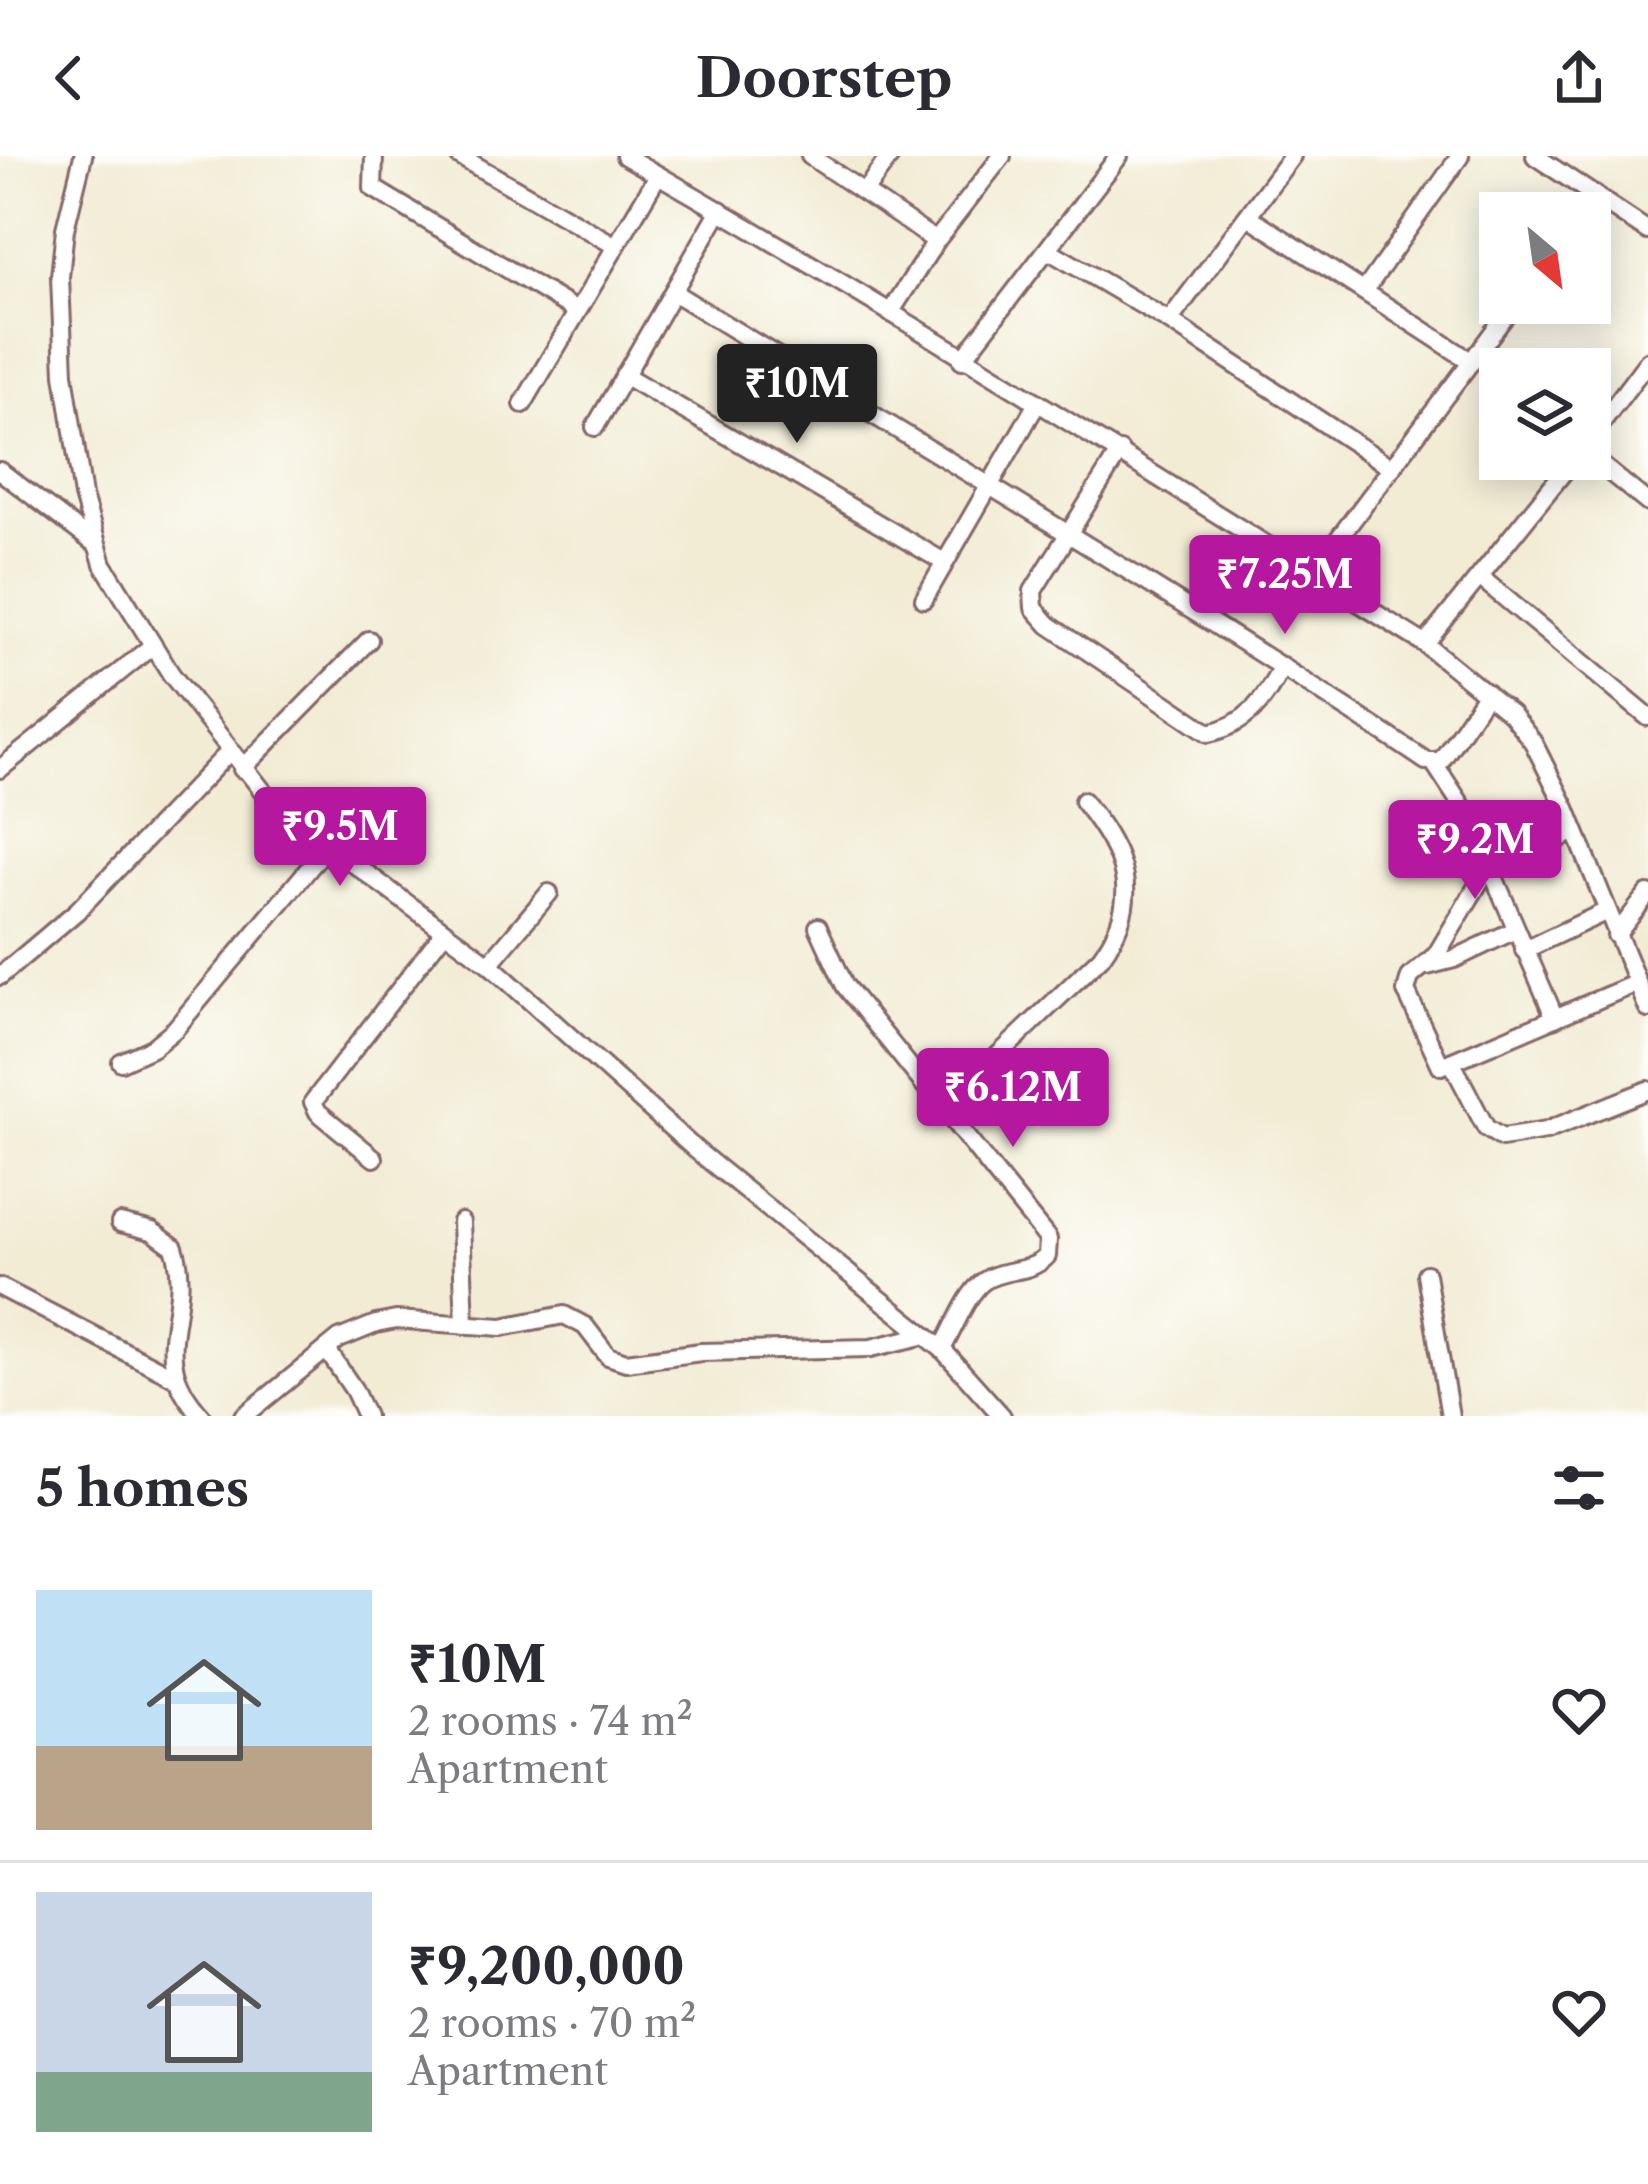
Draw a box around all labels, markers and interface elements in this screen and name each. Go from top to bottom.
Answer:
icon: back [36,45,102,111]
text: Doorstep [696,45,952,111]
icon: share [1546,45,1612,111]
north arrow [1479,192,1611,324]
map controls [1479,192,1611,480]
pin: ₹10M [726,344,868,446]
button: layers [1479,348,1611,480]
text: ₹10M [744,359,850,407]
pin: ₹7.25M [1187,535,1383,637]
text: ₹7.25M [1216,550,1354,598]
pin: ₹9.5M [256,787,424,889]
pin: ₹9.2M [1391,800,1559,902]
text: ₹9.5M [281,802,399,850]
text: ₹9.2M [1415,815,1535,863]
pin: ₹6.12M [915,1048,1111,1150]
text: ₹6.12M [944,1063,1082,1111]
icon: filters [1546,1455,1612,1521]
text: 5 homes [36,1457,249,1519]
text: ₹10M [408,1633,546,1695]
icon: home [132,1638,276,1782]
icon: heart [1546,1677,1612,1743]
text: 2 rooms · 74 m² [408,1697,693,1745]
text: Apartment [408,1745,608,1793]
text: ₹9,200,000 [408,1935,685,1997]
icon: home [132,1940,276,2084]
icon: heart [1546,1979,1612,2045]
text: 2 rooms · 70 m² [408,1999,696,2047]
text: Apartment [408,2047,608,2095]

